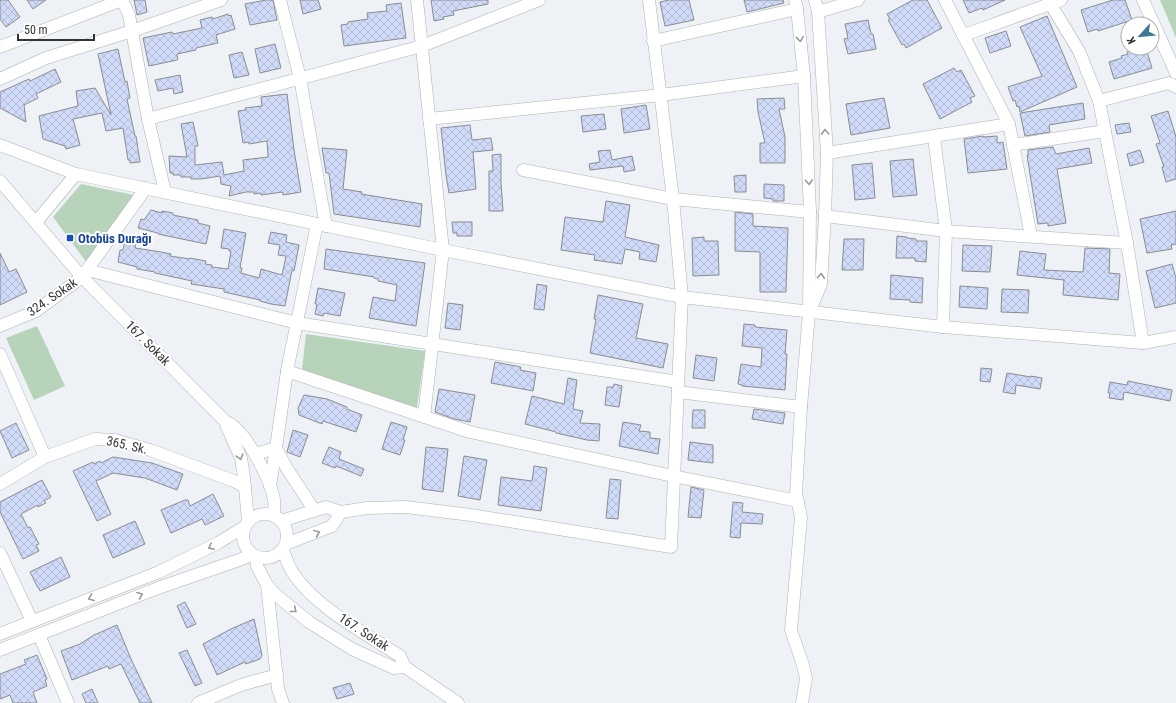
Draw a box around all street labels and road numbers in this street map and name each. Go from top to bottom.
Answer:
street label: 324. Sokak [24,275,80,319]
street label: 167. Sokak [123,318,174,369]
street label: 365. Sk. [105,433,149,457]
street label: 167. Sokak [336,610,392,654]

